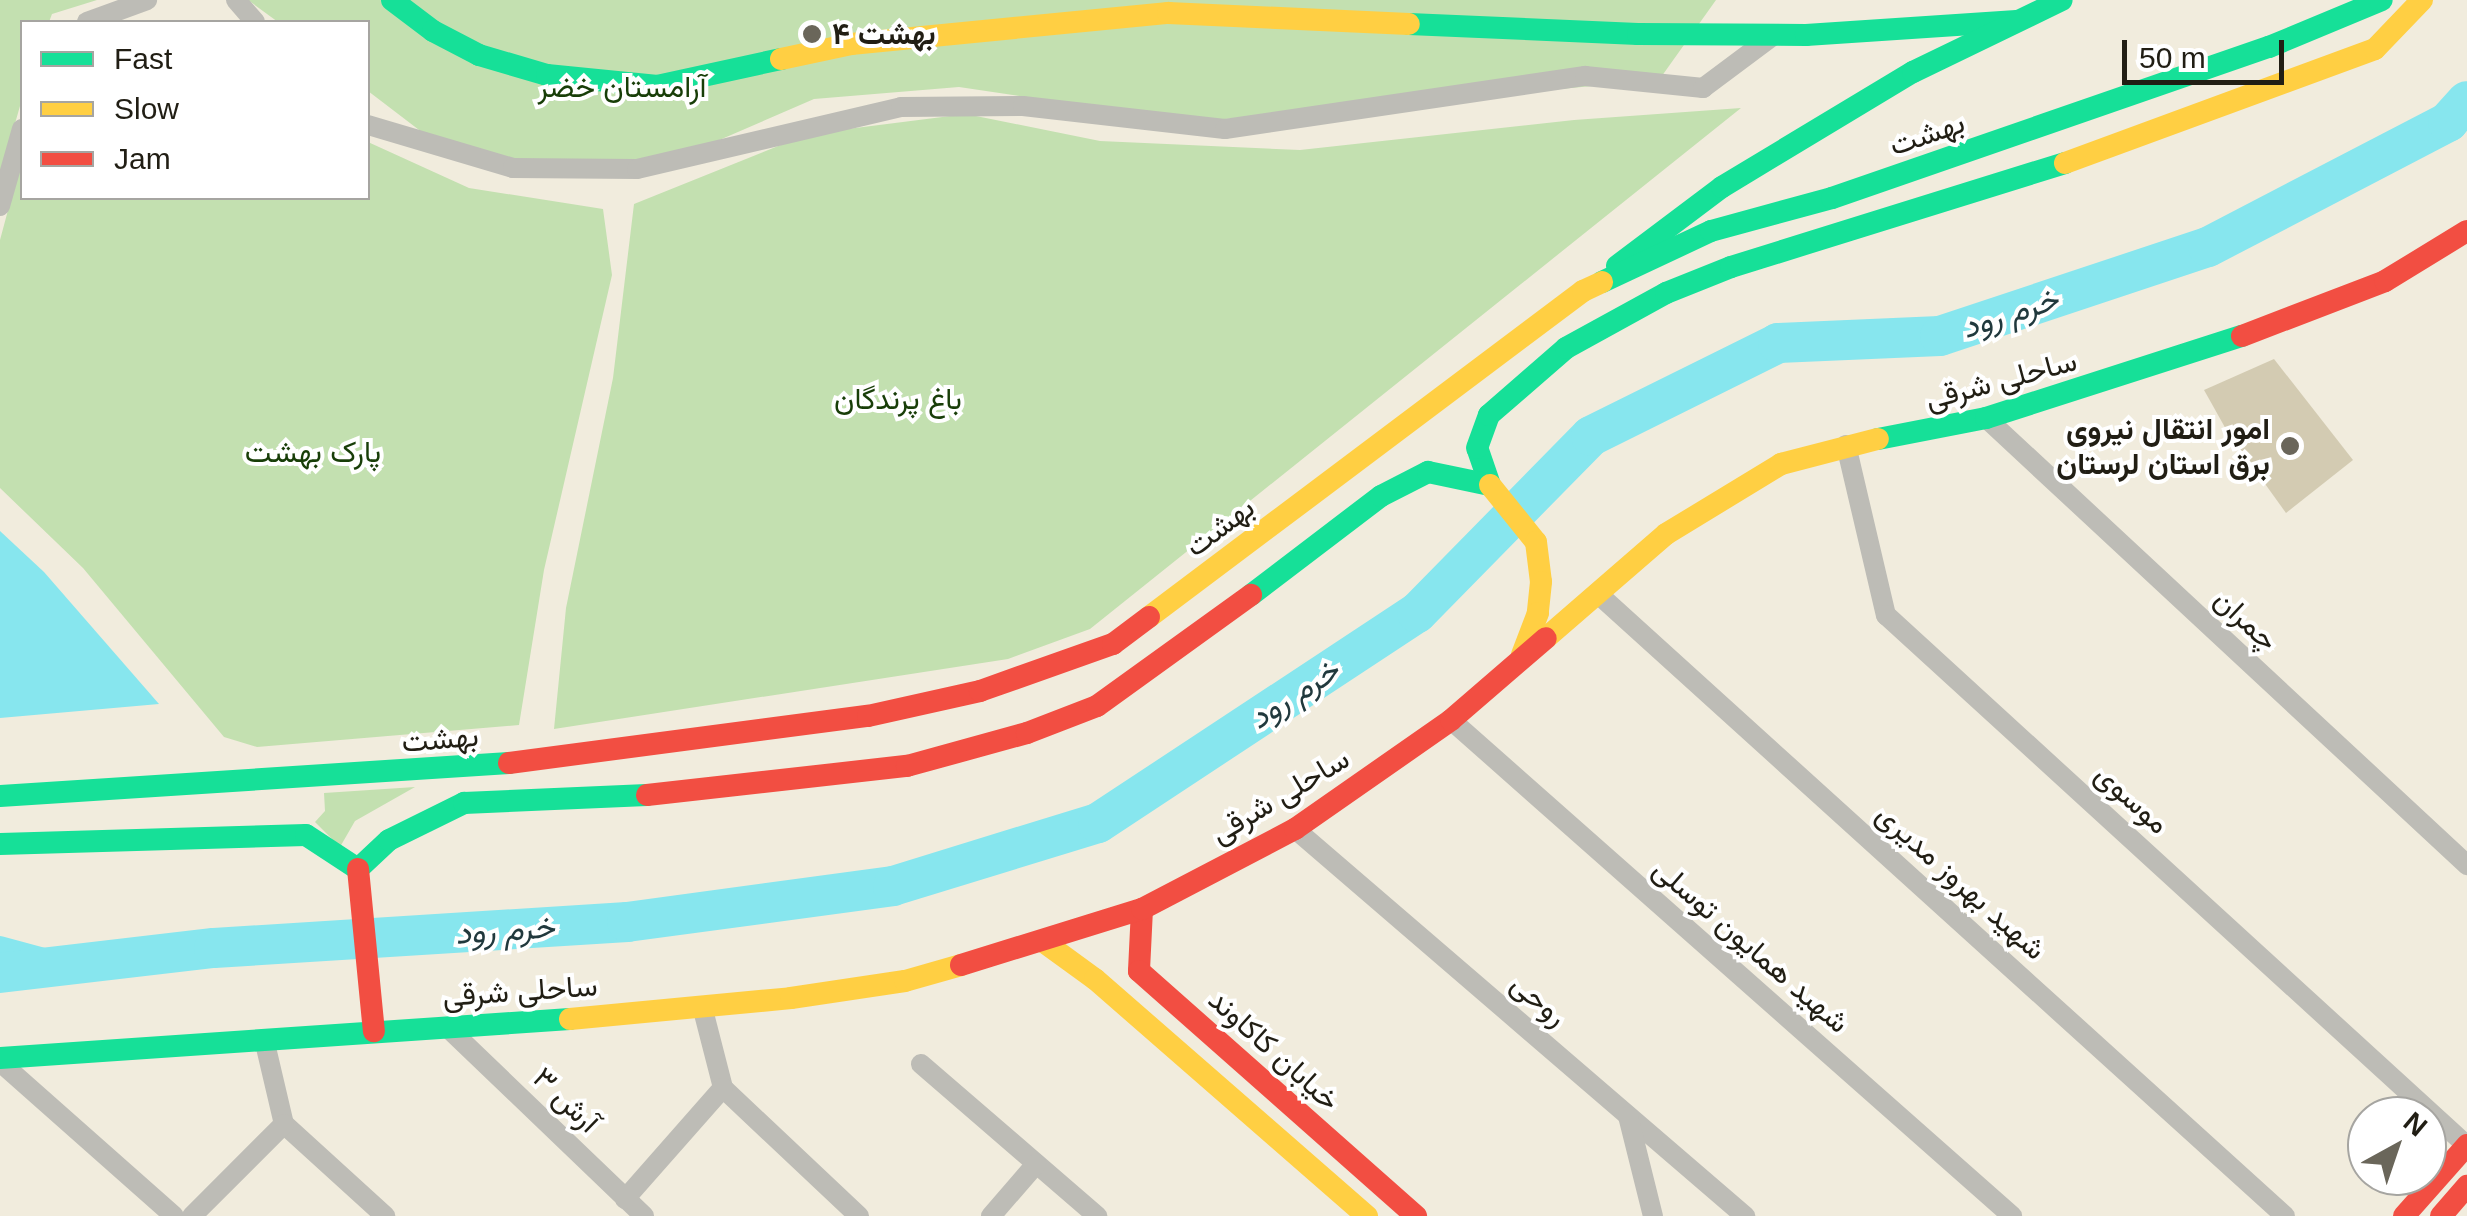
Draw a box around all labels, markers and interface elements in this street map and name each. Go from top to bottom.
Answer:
place label: بهشت ۴ [832,16,936,52]
legend [20,20,370,200]
scale bar [2127,20,2290,82]
marker: بهشت ۴ [801,23,823,45]
text: 50 m [2139,41,2206,74]
text: Fast [114,42,172,75]
park label: آرامستان خضر [538,69,706,105]
text: Slow [114,92,179,125]
street label: بهشت [1885,104,1969,164]
text: Jam [114,142,171,175]
water label: خرم رود [1957,279,2063,347]
street label: ساحلی شرقی [1921,343,2081,417]
park label: باغ پرندگان [834,381,962,417]
place label: امور انتقال نیروی برق استان لرستان [2056,411,2270,482]
park label: پارک بهشت [245,434,381,470]
marker: امور انتقال نیروی برق استان لرستان [2279,435,2301,457]
street label: بهشت [1178,489,1262,565]
street label: چمران [2207,582,2285,658]
water label: خرم رود [1242,651,1346,737]
street label: بهشت [400,718,480,760]
street label: ساحلی شرقی [1204,741,1356,851]
street label: موسوی [2087,756,2177,842]
street label: شهید بهروز مدیری [1869,796,2053,968]
street label: شهید همایون توسلی [1646,851,1856,1041]
water label: خرم رود [454,907,556,953]
street label: روحی [1504,966,1574,1034]
street label: ساحلی شرقی [441,968,599,1014]
street label: خیابان کاکاوند [1201,982,1347,1118]
street label: آرش ۳ [525,1060,607,1140]
north arrow [2347,1096,2447,1196]
text: N [2398,1106,2433,1143]

